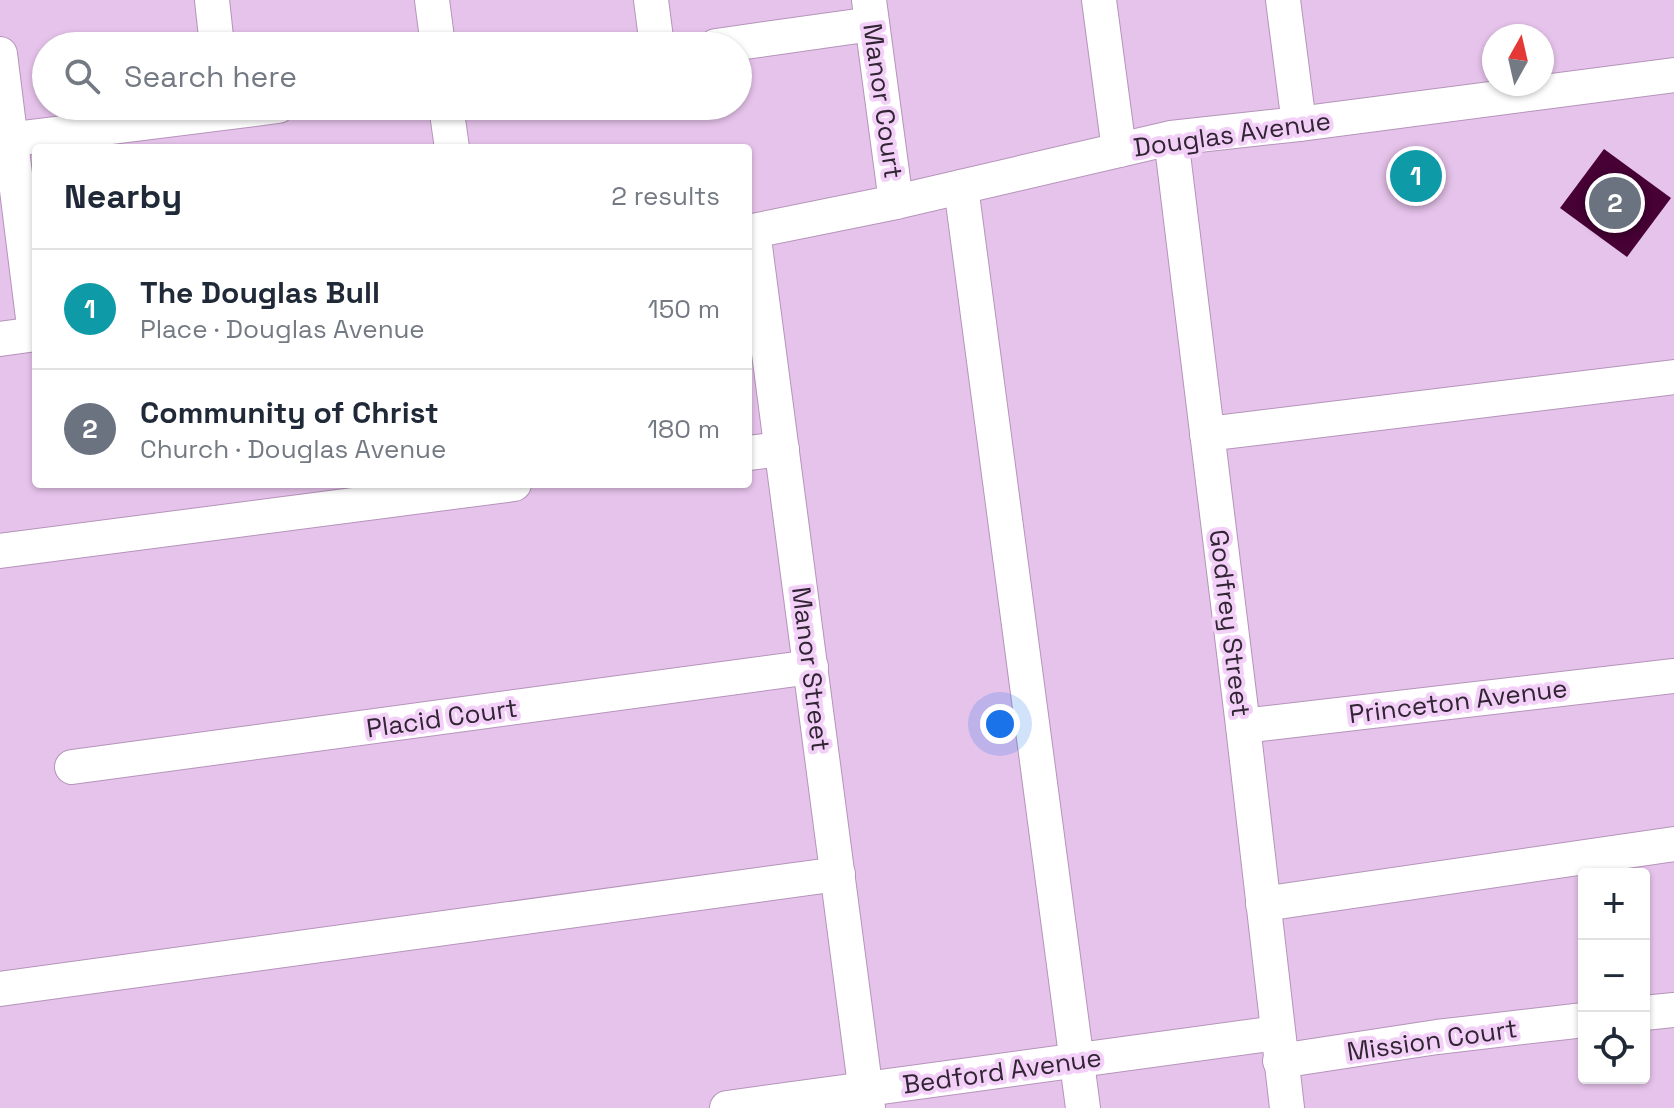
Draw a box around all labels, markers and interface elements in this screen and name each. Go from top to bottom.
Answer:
street label: Manor Court [855,21,911,181]
north arrow [1482,24,1554,96]
search box [32,32,752,120]
icon: search [60,54,104,98]
text: Search here [124,57,297,96]
street label: Douglas Avenue [1131,103,1333,165]
pin: 1 [1390,146,1442,206]
pin: 2 [1589,173,1641,233]
text: Nearby [64,175,182,218]
text: 2 results [611,179,720,213]
text: The Douglas Bull [140,273,380,312]
text: 1 [84,292,96,326]
text: 150 m [648,292,720,326]
text: Place · Douglas Avenue [140,312,425,346]
text: Community of Christ [140,393,439,432]
text: 2 [82,412,98,446]
text: 180 m [647,412,720,446]
text: Church · Douglas Avenue [140,432,446,466]
street label: Godfrey Street [1202,528,1258,718]
street label: Manor Street [784,585,838,753]
street label: Princeton Avenue [1347,671,1569,731]
street label: Placid Court [364,691,520,745]
your location [980,704,1020,744]
map controls [1578,868,1650,1084]
button: + [1578,868,1650,940]
button: − [1578,940,1650,1012]
street label: Mission Court [1345,1011,1519,1069]
button: locate [1578,1012,1650,1084]
street label: Bedford Avenue [900,1040,1104,1102]

